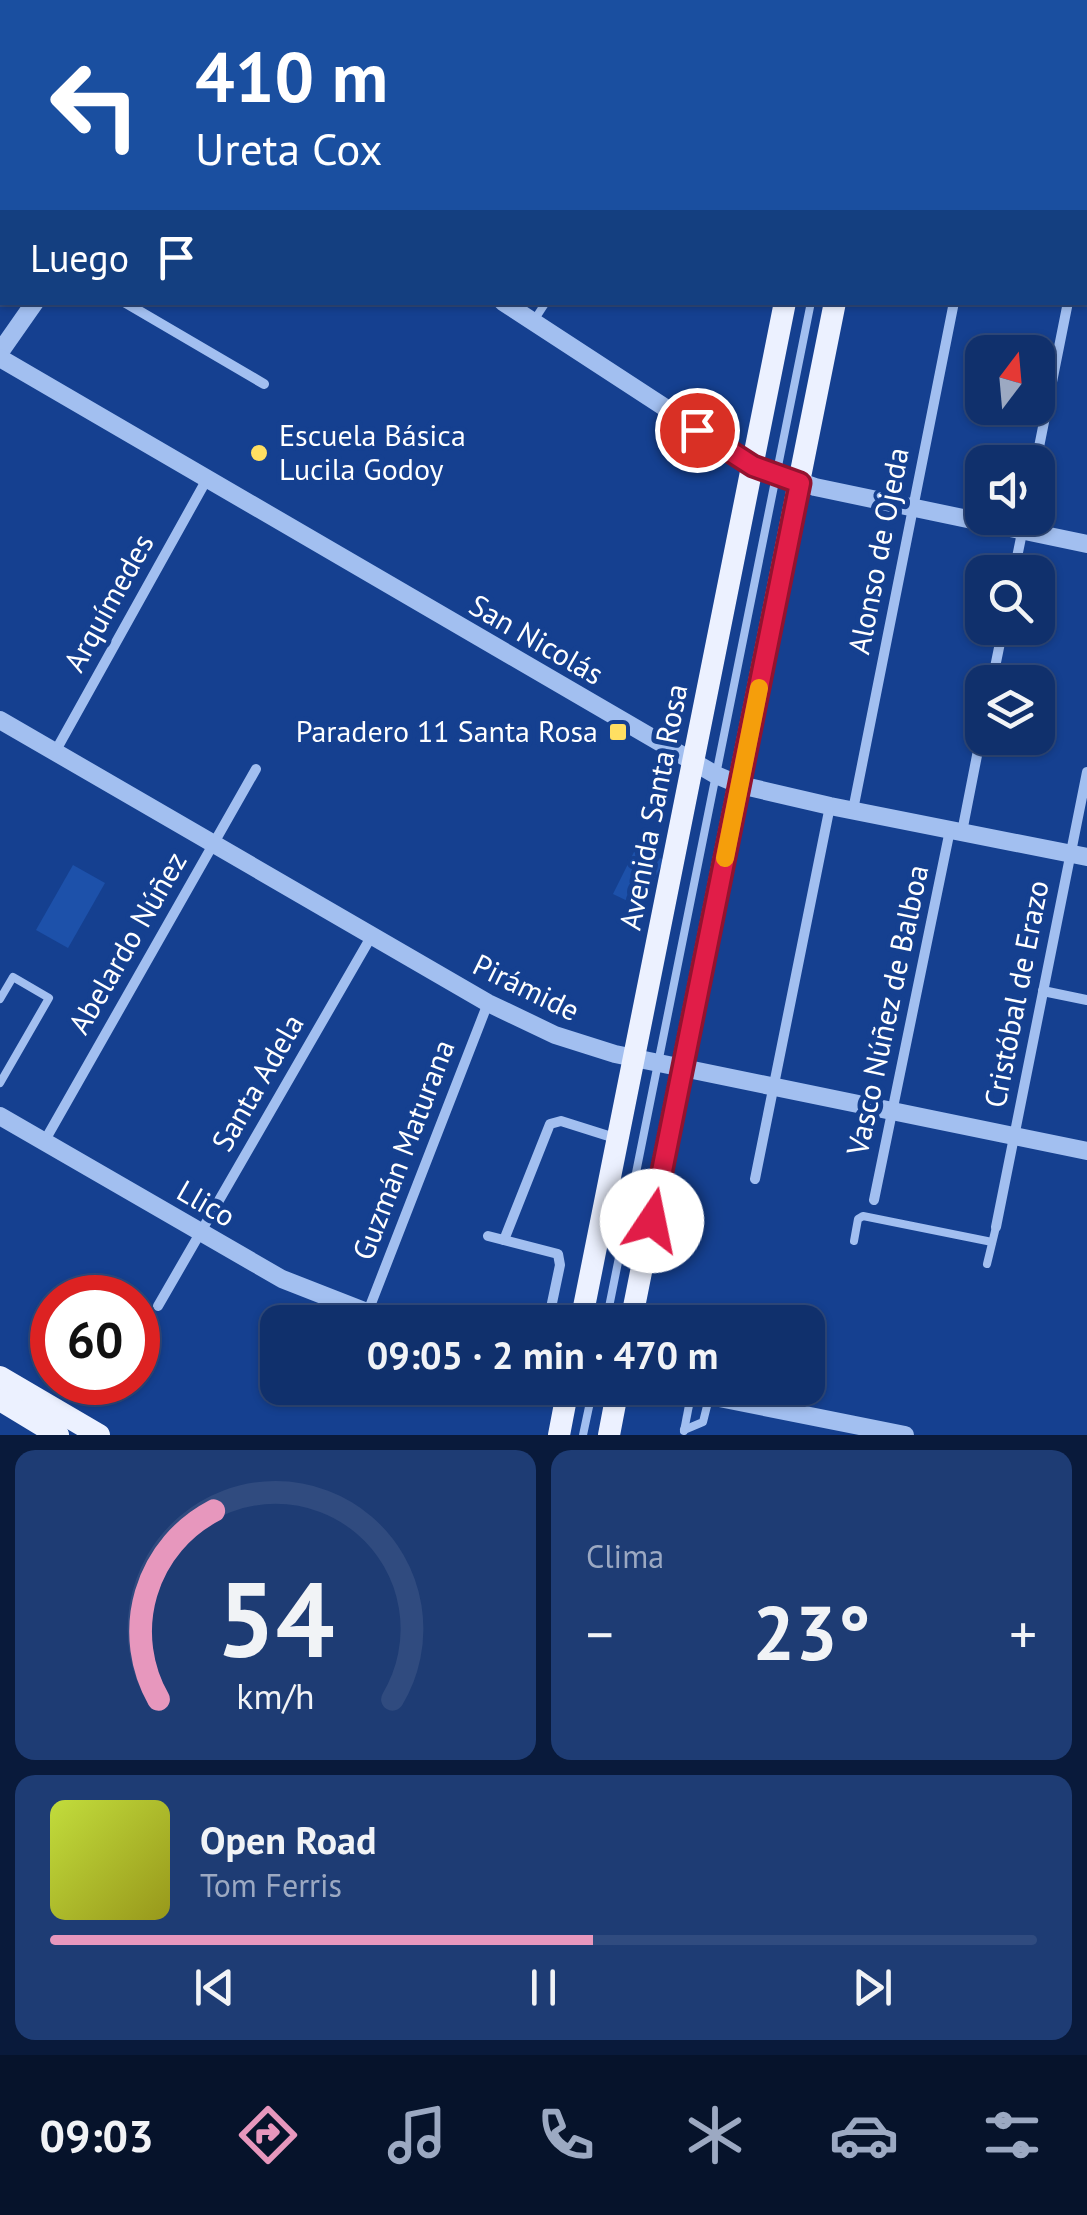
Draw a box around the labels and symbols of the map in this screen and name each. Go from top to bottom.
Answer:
north arrow [965,335,1055,425]
pin [655,388,740,473]
place label: Escuela Básica Lucila Godoy [279,415,466,488]
marker: Escuela Básica Lucila Godoy [248,442,270,464]
street label: Alonso de Ojeda [838,444,917,657]
street label: Arquímedes [54,526,162,678]
street label: San Nicolás [463,585,611,693]
street label: Avenida Santa Rosa [610,680,695,933]
place label: Paradero 11 Santa Rosa [296,711,598,750]
marker: Paradero 11 Santa Rosa [607,721,629,743]
street label: Abelardo Núñez [59,844,195,1040]
street label: Vasco Núñez de Balboa [836,861,936,1159]
street label: Cristóbal de Erazo [974,877,1057,1111]
street label: Pirámide [467,944,586,1029]
street label: Santa Adela [202,1007,312,1158]
street label: Guzmán Maturana [343,1034,463,1265]
position arrow [600,1169,704,1273]
street label: Llico [170,1171,243,1235]
speed limit sign: 60 [30,1275,160,1405]

